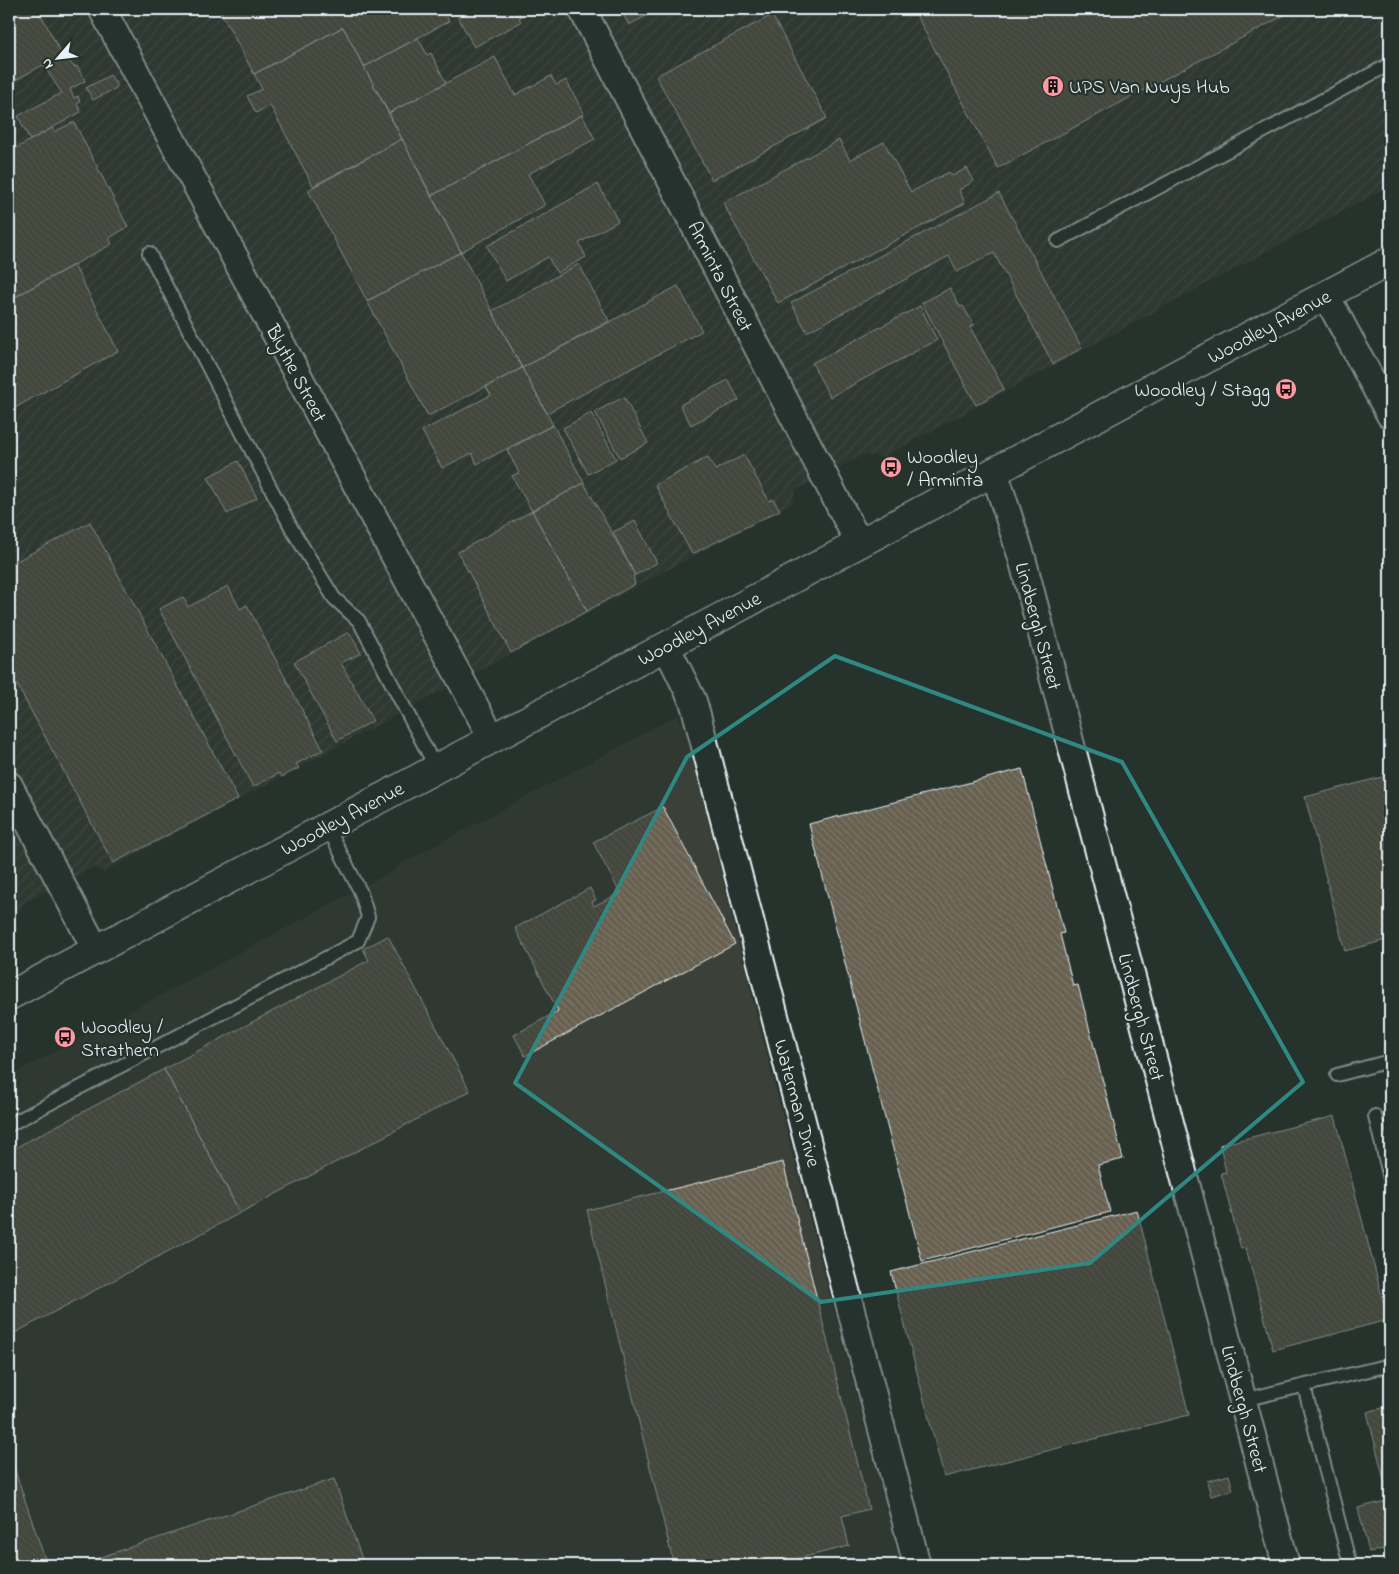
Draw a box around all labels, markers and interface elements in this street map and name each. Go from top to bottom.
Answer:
north arrow [32,32,82,82]
text: N [36,54,59,73]
building icon: UPS Van Nuys Hub [1041,74,1065,98]
place label: UPS Van Nuys Hub [1069,74,1230,103]
street label: Arminta Street [679,217,759,338]
street label: Woodley Avenue [1203,284,1337,373]
street label: Blythe Street [256,319,333,429]
place label: Woodley / Stagg [1134,377,1270,407]
bus stop icon: Woodley / Stagg [1274,377,1298,401]
place label: Woodley / Arminta [907,444,983,496]
bus stop icon: Woodley / Arminta [879,455,903,479]
street label: Lindbergh Street [1005,560,1068,694]
street label: Woodley Avenue [633,586,767,675]
street label: Woodley Avenue [276,776,410,865]
street label: Lindbergh Street [1108,951,1171,1085]
place label: Woodley / Strathern [81,1014,163,1066]
bus stop icon: Woodley / Strathern [53,1025,77,1049]
street label: Waterman Drive [765,1037,827,1171]
street label: Lindbergh Street [1211,1343,1274,1477]

